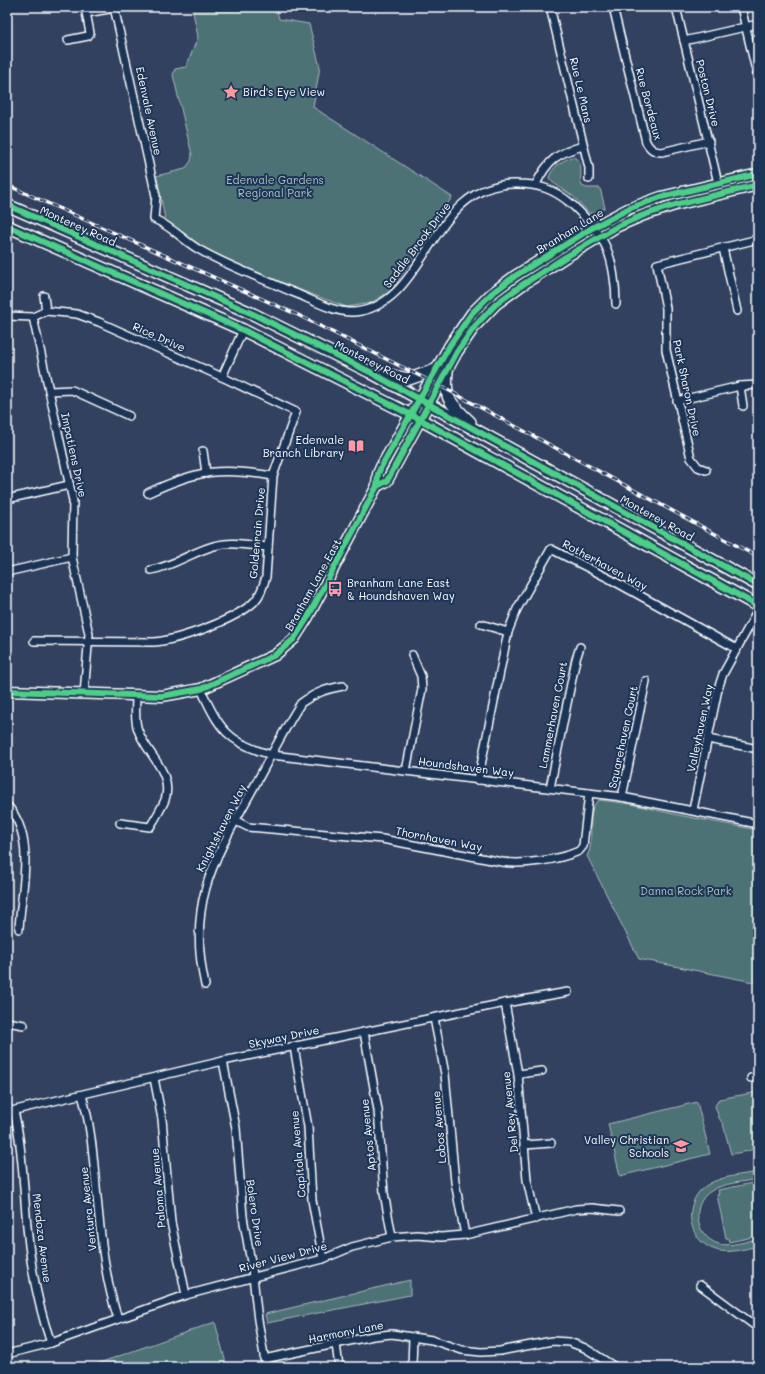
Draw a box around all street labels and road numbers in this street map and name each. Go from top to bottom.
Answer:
street label: Rue Le Mans [567,56,596,124]
street label: Poston Drive [693,58,724,128]
street label: Edenvale Avenue [133,65,166,157]
street label: Rue Bordeaux [633,66,666,142]
street label: Saddle Brook Drive [379,199,454,291]
street label: Monterey Road [38,202,119,249]
street label: Branham Lane [533,204,606,257]
street label: Rice Drive [130,318,188,355]
street label: Monterey Road [332,336,412,387]
street label: Park Sharon Drive [670,338,705,438]
street label: Impatiens Drive [58,411,91,499]
street label: Goldenrain Drive [245,486,268,579]
street label: Monterey Road [618,491,697,544]
street label: Branham Lane East [281,536,344,633]
street label: Rotherhaven Way [560,536,651,593]
street label: Lammerhaven Court [535,660,570,770]
street label: Valleyhaven Way [683,682,716,773]
street label: Squarehaven Court [604,684,641,790]
street label: Houndshaven Way [417,753,515,780]
street label: Knightshaven Way [192,781,249,874]
street label: Thornhaven Way [394,823,484,854]
street label: Skyway Drive [247,1022,321,1051]
street label: Del Rey Avenue [498,1070,521,1154]
street label: Lobos Avenue [428,1090,449,1164]
street label: Aptos Avenue [356,1098,379,1172]
street label: Capitola Avenue [286,1110,309,1198]
street label: Paloma Avenue [147,1147,168,1229]
street label: Ventura Avenue [76,1166,99,1252]
street label: Bolero Drive [243,1178,268,1248]
street label: Mendoza Avenue [30,1193,55,1284]
street label: River View Drive [237,1238,329,1275]
street label: Harmony Lane [307,1317,385,1346]

